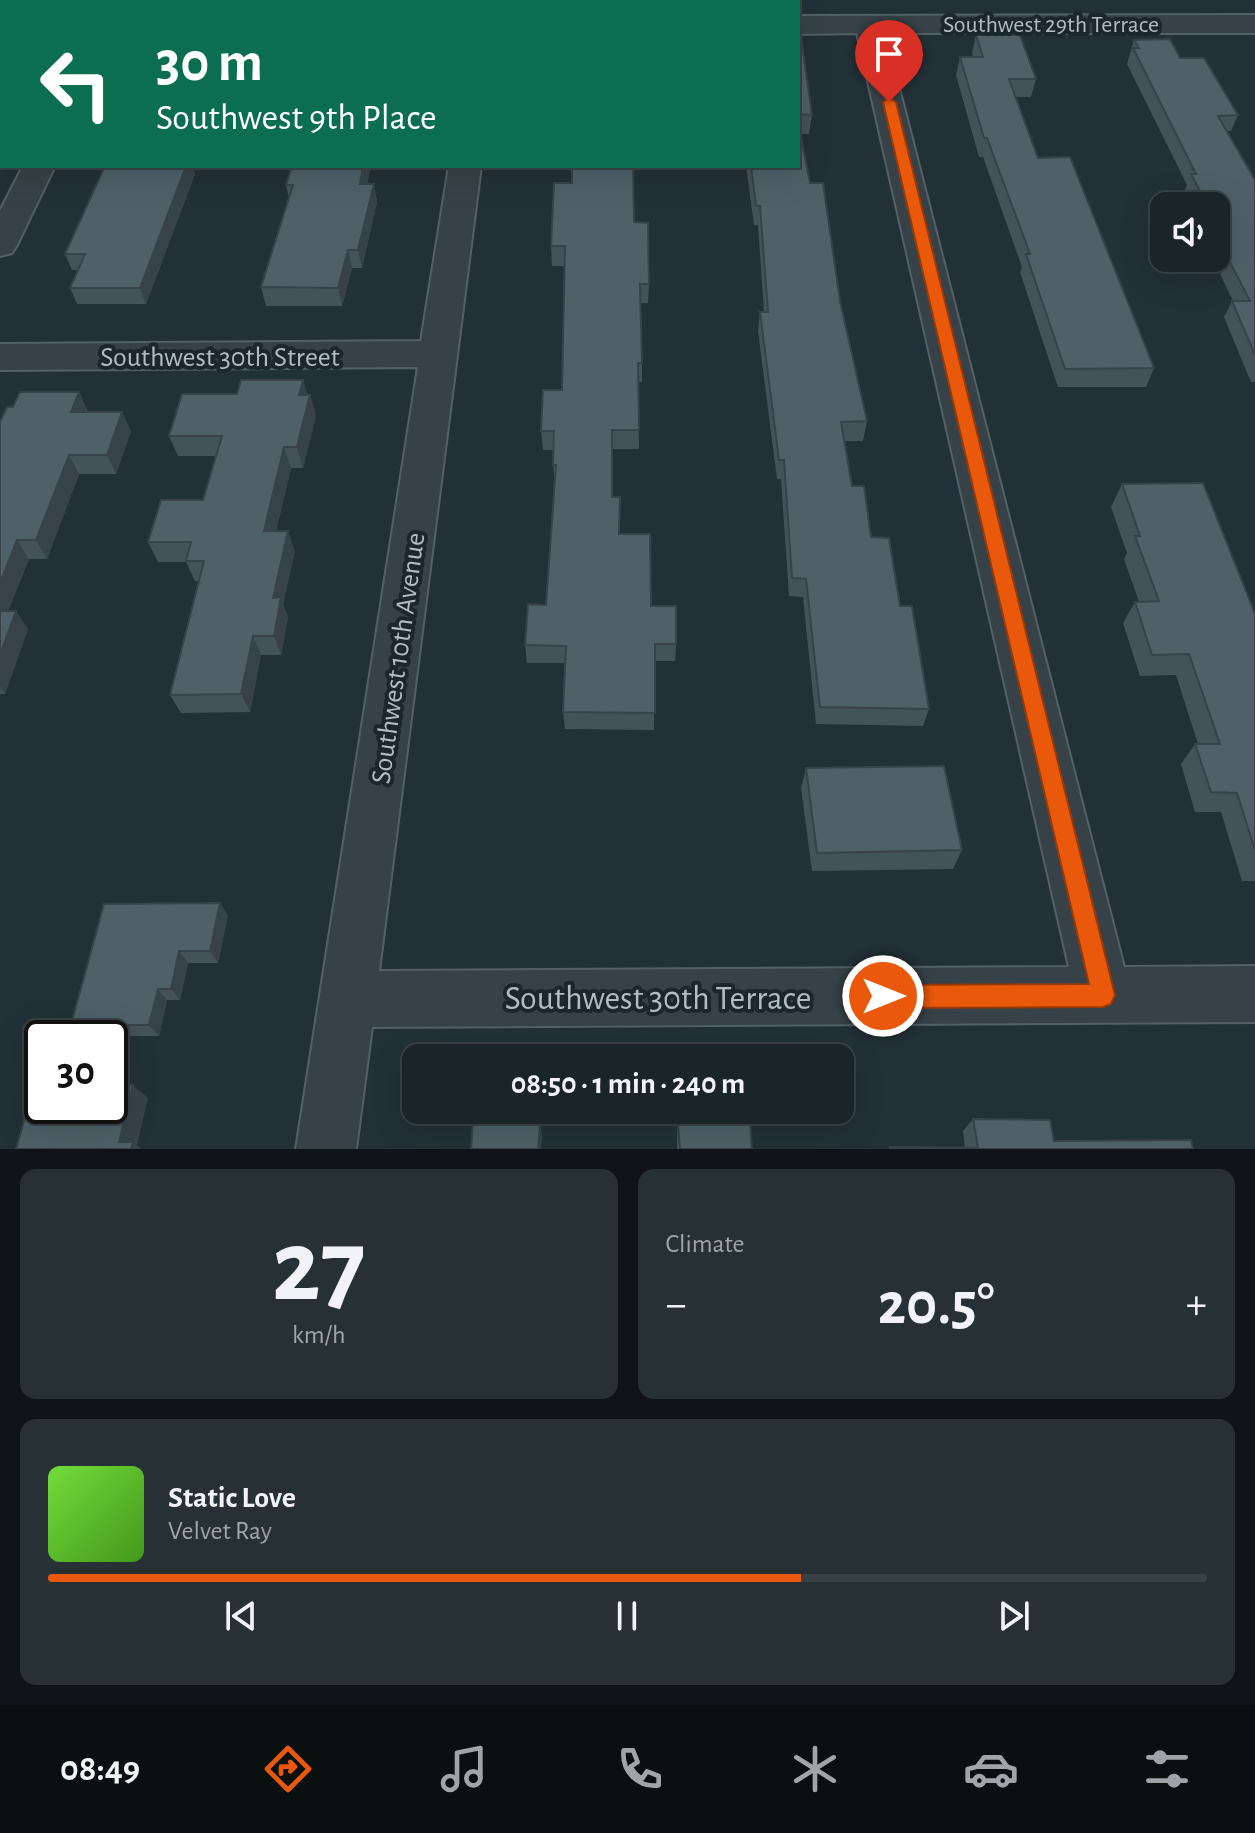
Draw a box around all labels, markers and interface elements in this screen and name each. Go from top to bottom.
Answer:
street label: Southwest 29th Terrace [943,13,1159,37]
pin [855,20,923,102]
icon: left [24,32,128,136]
icon: arrive [867,32,911,76]
text: 30 m [156,35,263,91]
text: Southwest 9th Place [156,100,437,136]
map controls [1150,192,1230,272]
button: sound [1150,192,1230,272]
street label: Southwest 30th Street [100,344,340,372]
street label: Southwest 10th Avenue [368,531,430,786]
position arrow [841,954,925,1038]
street label: Southwest 30th Terrace [505,982,811,1016]
speed limit sign: 30 [24,1020,128,1124]
text: 08:50 · 1 min · 240 m [511,1069,745,1099]
text: 27 [272,1216,366,1320]
text: Climate [666,1231,744,1257]
text: 20.5° [878,1275,995,1335]
text: − [666,1283,687,1327]
text: + [1186,1283,1207,1327]
text: km/h [292,1322,346,1348]
text: Static Love [168,1483,296,1513]
text: Velvet Ray [168,1518,272,1544]
icon: previous [219,1594,263,1638]
icon: pause [605,1594,649,1638]
icon: next [992,1594,1036,1638]
icon: directions [260,1741,316,1797]
icon: music [436,1741,492,1797]
icon: phone [612,1741,668,1797]
icon: climate [787,1741,843,1797]
icon: car [963,1741,1019,1797]
icon: filters [1139,1741,1195,1797]
text: 08:49 [60,1751,140,1787]

